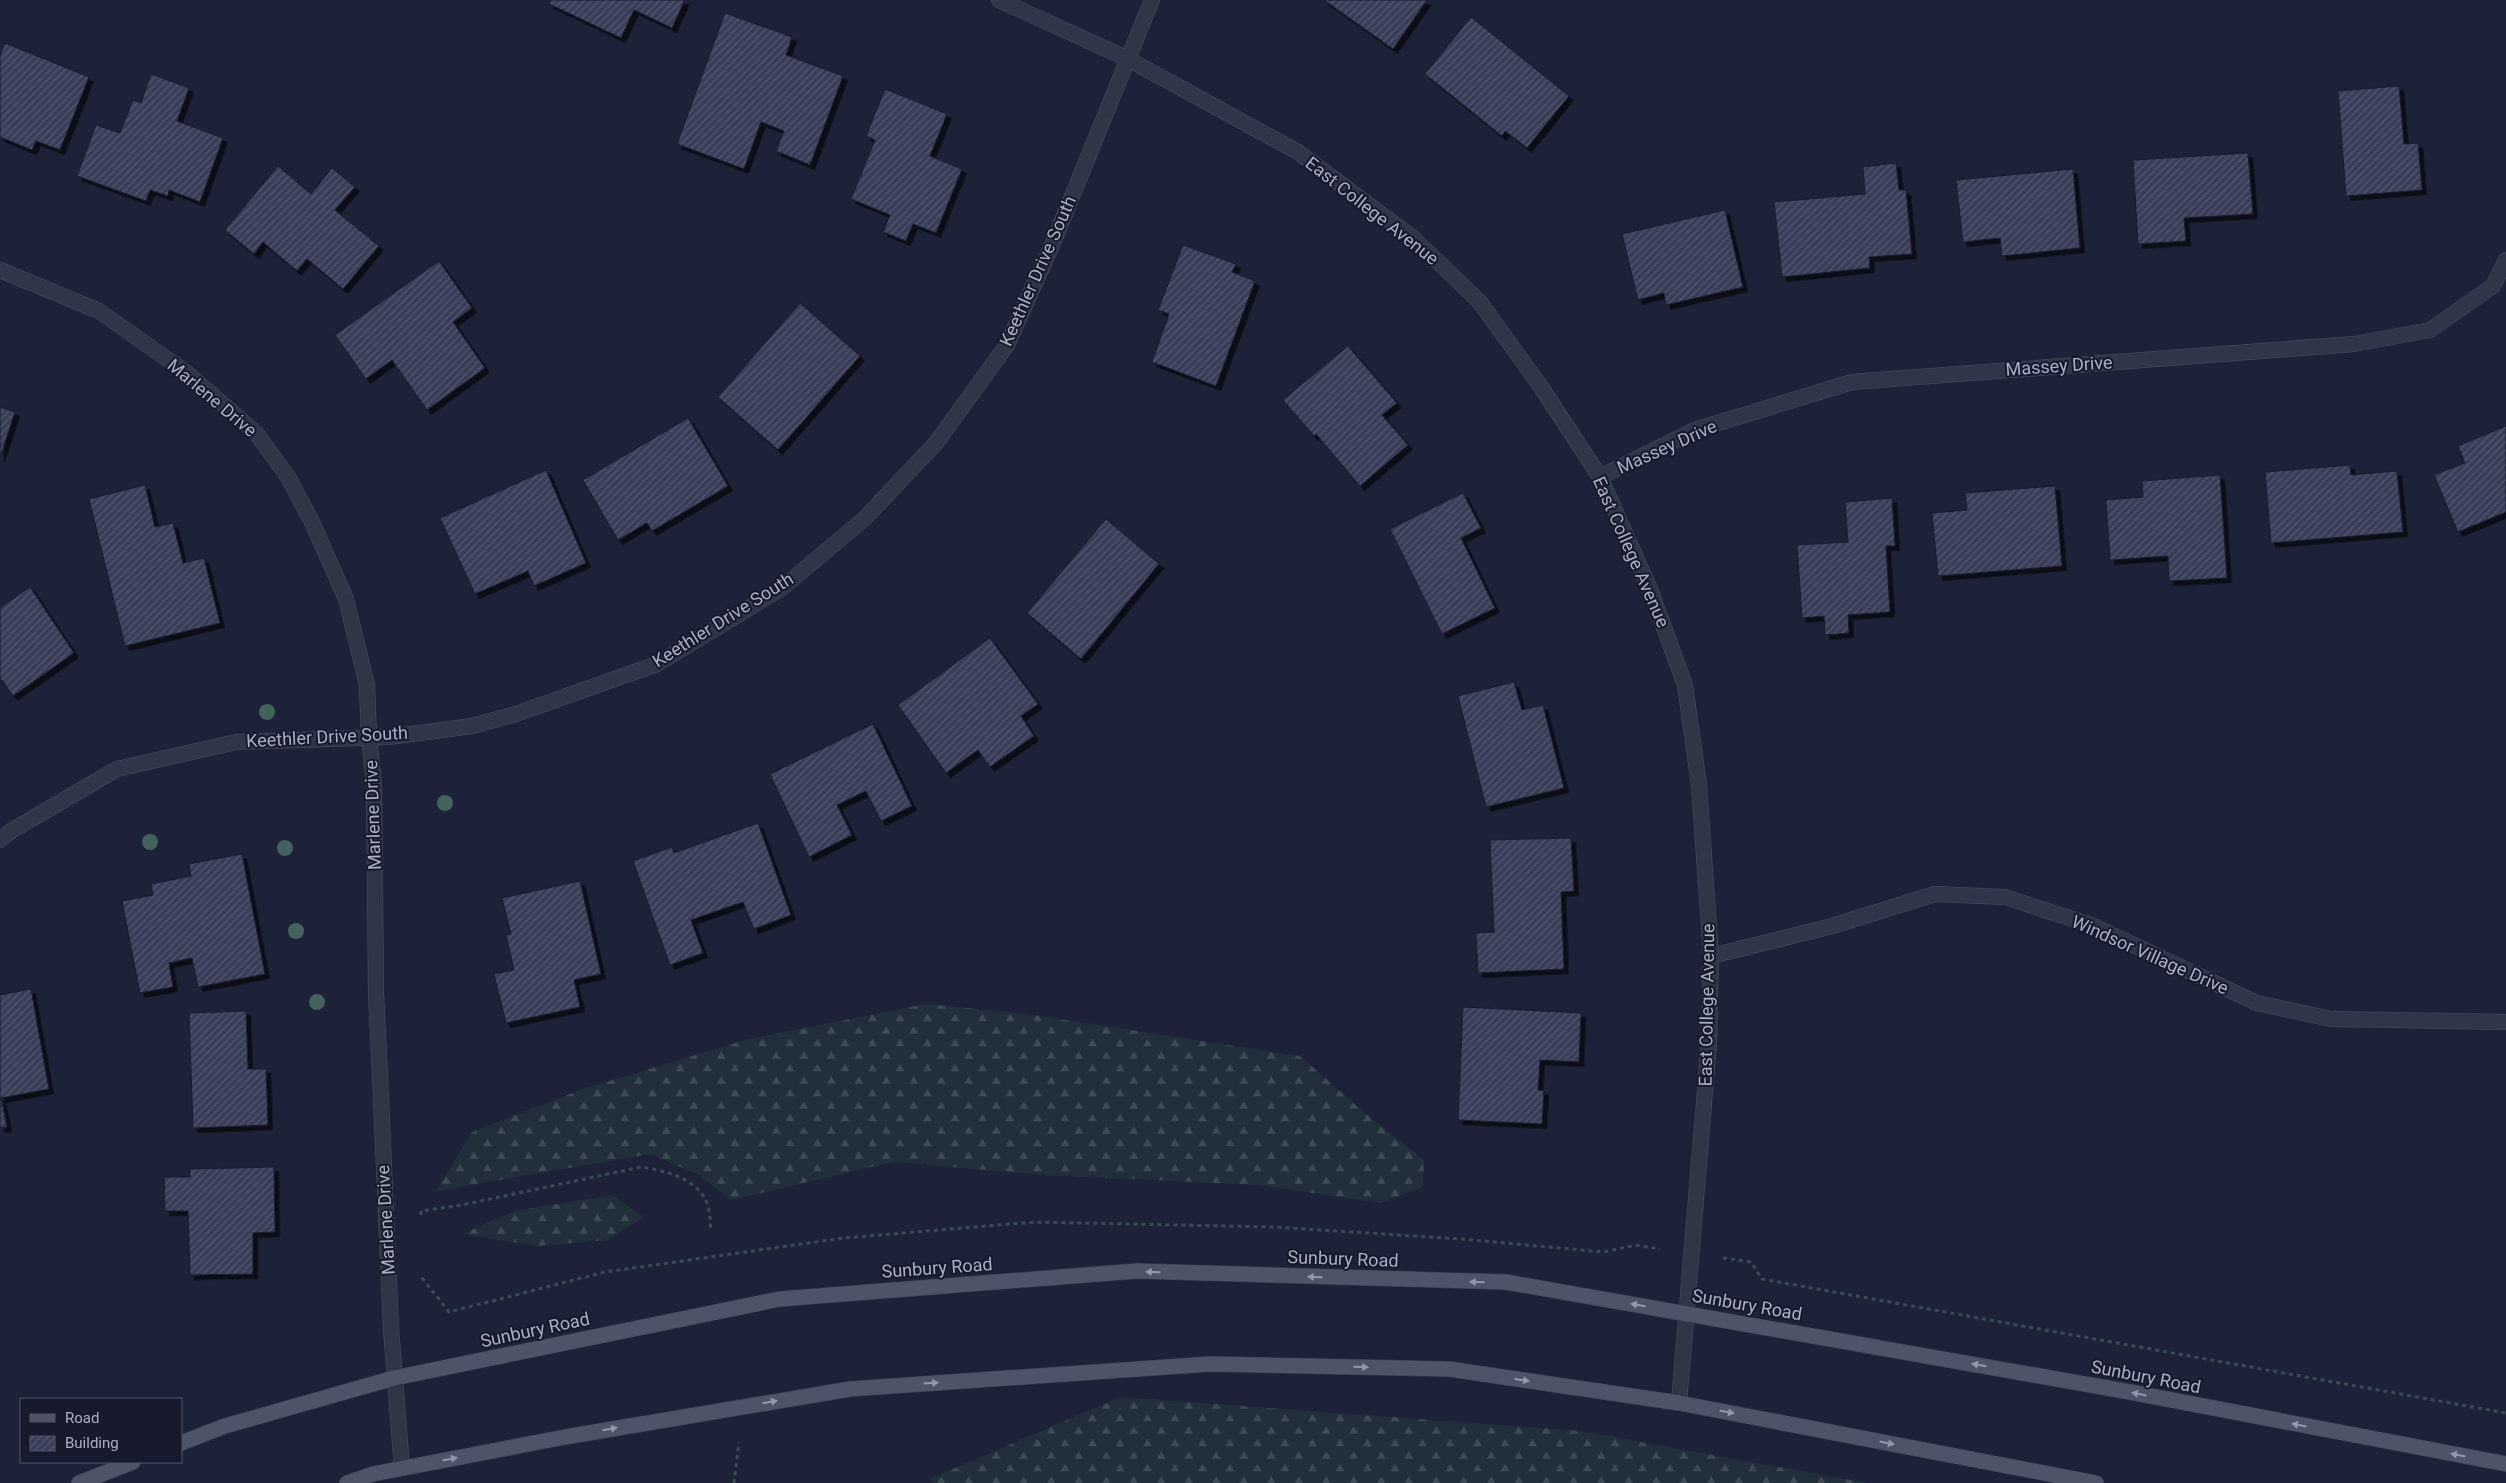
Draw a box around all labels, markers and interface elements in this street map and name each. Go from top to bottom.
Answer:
street label: East College Avenue [1302,152,1443,269]
street label: Keethler Drive South [995,193,1080,349]
street label: Massey Drive [2005,351,2113,380]
street label: Marlene Drive [163,354,261,441]
street label: Massey Drive [1614,415,1720,478]
street label: East College Avenue [1589,473,1674,630]
street label: Keethler Drive South [648,568,797,671]
street label: Keethler Drive South [246,722,408,751]
street label: Marlene Drive [360,760,385,870]
street label: Windsor Village Drive [2069,910,2232,999]
street label: East College Avenue [1695,923,1718,1087]
street label: Marlene Drive [372,1165,399,1275]
street label: Sunbury Road [1287,1246,1399,1271]
street label: Sunbury Road [881,1253,993,1282]
one-way arrow [1144,1267,1160,1275]
one-way arrow [1307,1272,1323,1280]
one-way arrow [1469,1277,1485,1285]
street label: Sunbury Road [1691,1285,1804,1324]
one-way arrow [1630,1301,1646,1309]
street label: Sunbury Road [478,1308,591,1351]
street label: Sunbury Road [2090,1356,2203,1397]
one-way arrow [1971,1361,1987,1369]
one-way arrow [1353,1363,1369,1371]
one-way arrow [1515,1376,1531,1384]
one-way arrow [924,1379,940,1387]
one-way arrow [2131,1390,2146,1398]
legend [20,1398,182,1463]
one-way arrow [763,1398,779,1406]
text: Road [65,1409,99,1427]
one-way arrow [1719,1409,1735,1417]
one-way arrow [2290,1420,2306,1428]
one-way arrow [602,1425,618,1433]
text: Building [65,1434,119,1452]
one-way arrow [1879,1440,1895,1448]
one-way arrow [2451,1451,2466,1459]
one-way arrow [443,1455,458,1463]

